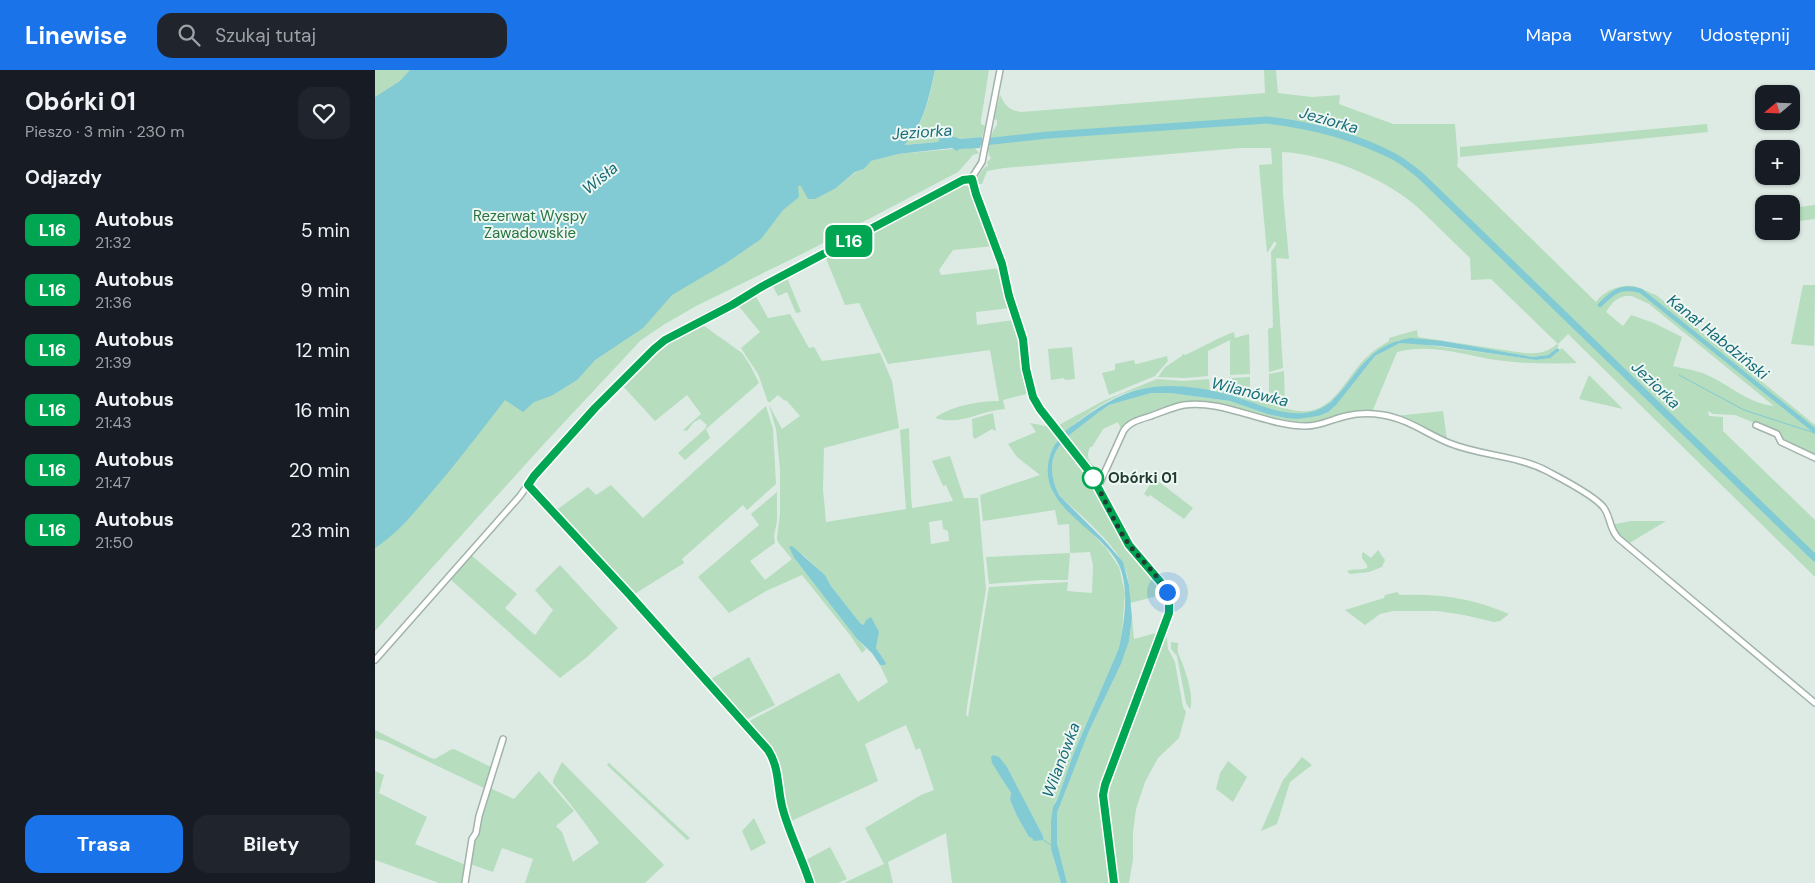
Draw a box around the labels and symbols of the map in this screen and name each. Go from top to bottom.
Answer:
north arrow [1755,85,1800,130]
water label: Jeziorka [1297,102,1361,138]
water label: Jeziorka [891,119,953,145]
water label: Wisła [578,157,622,199]
park label: Rezerwat Wyspy Zawadowskie [473,206,588,243]
line badge: L16 [820,225,878,257]
water label: Kanał Habdziński [1663,290,1774,385]
water label: Jeziorka [1627,356,1685,414]
water label: Wilanówka [1209,372,1291,412]
marker: Obórki 01 [1082,467,1104,489]
place label: Obórki 01 [1108,468,1177,488]
your location [1155,580,1180,605]
water label: Wilanówka [1037,719,1085,801]

